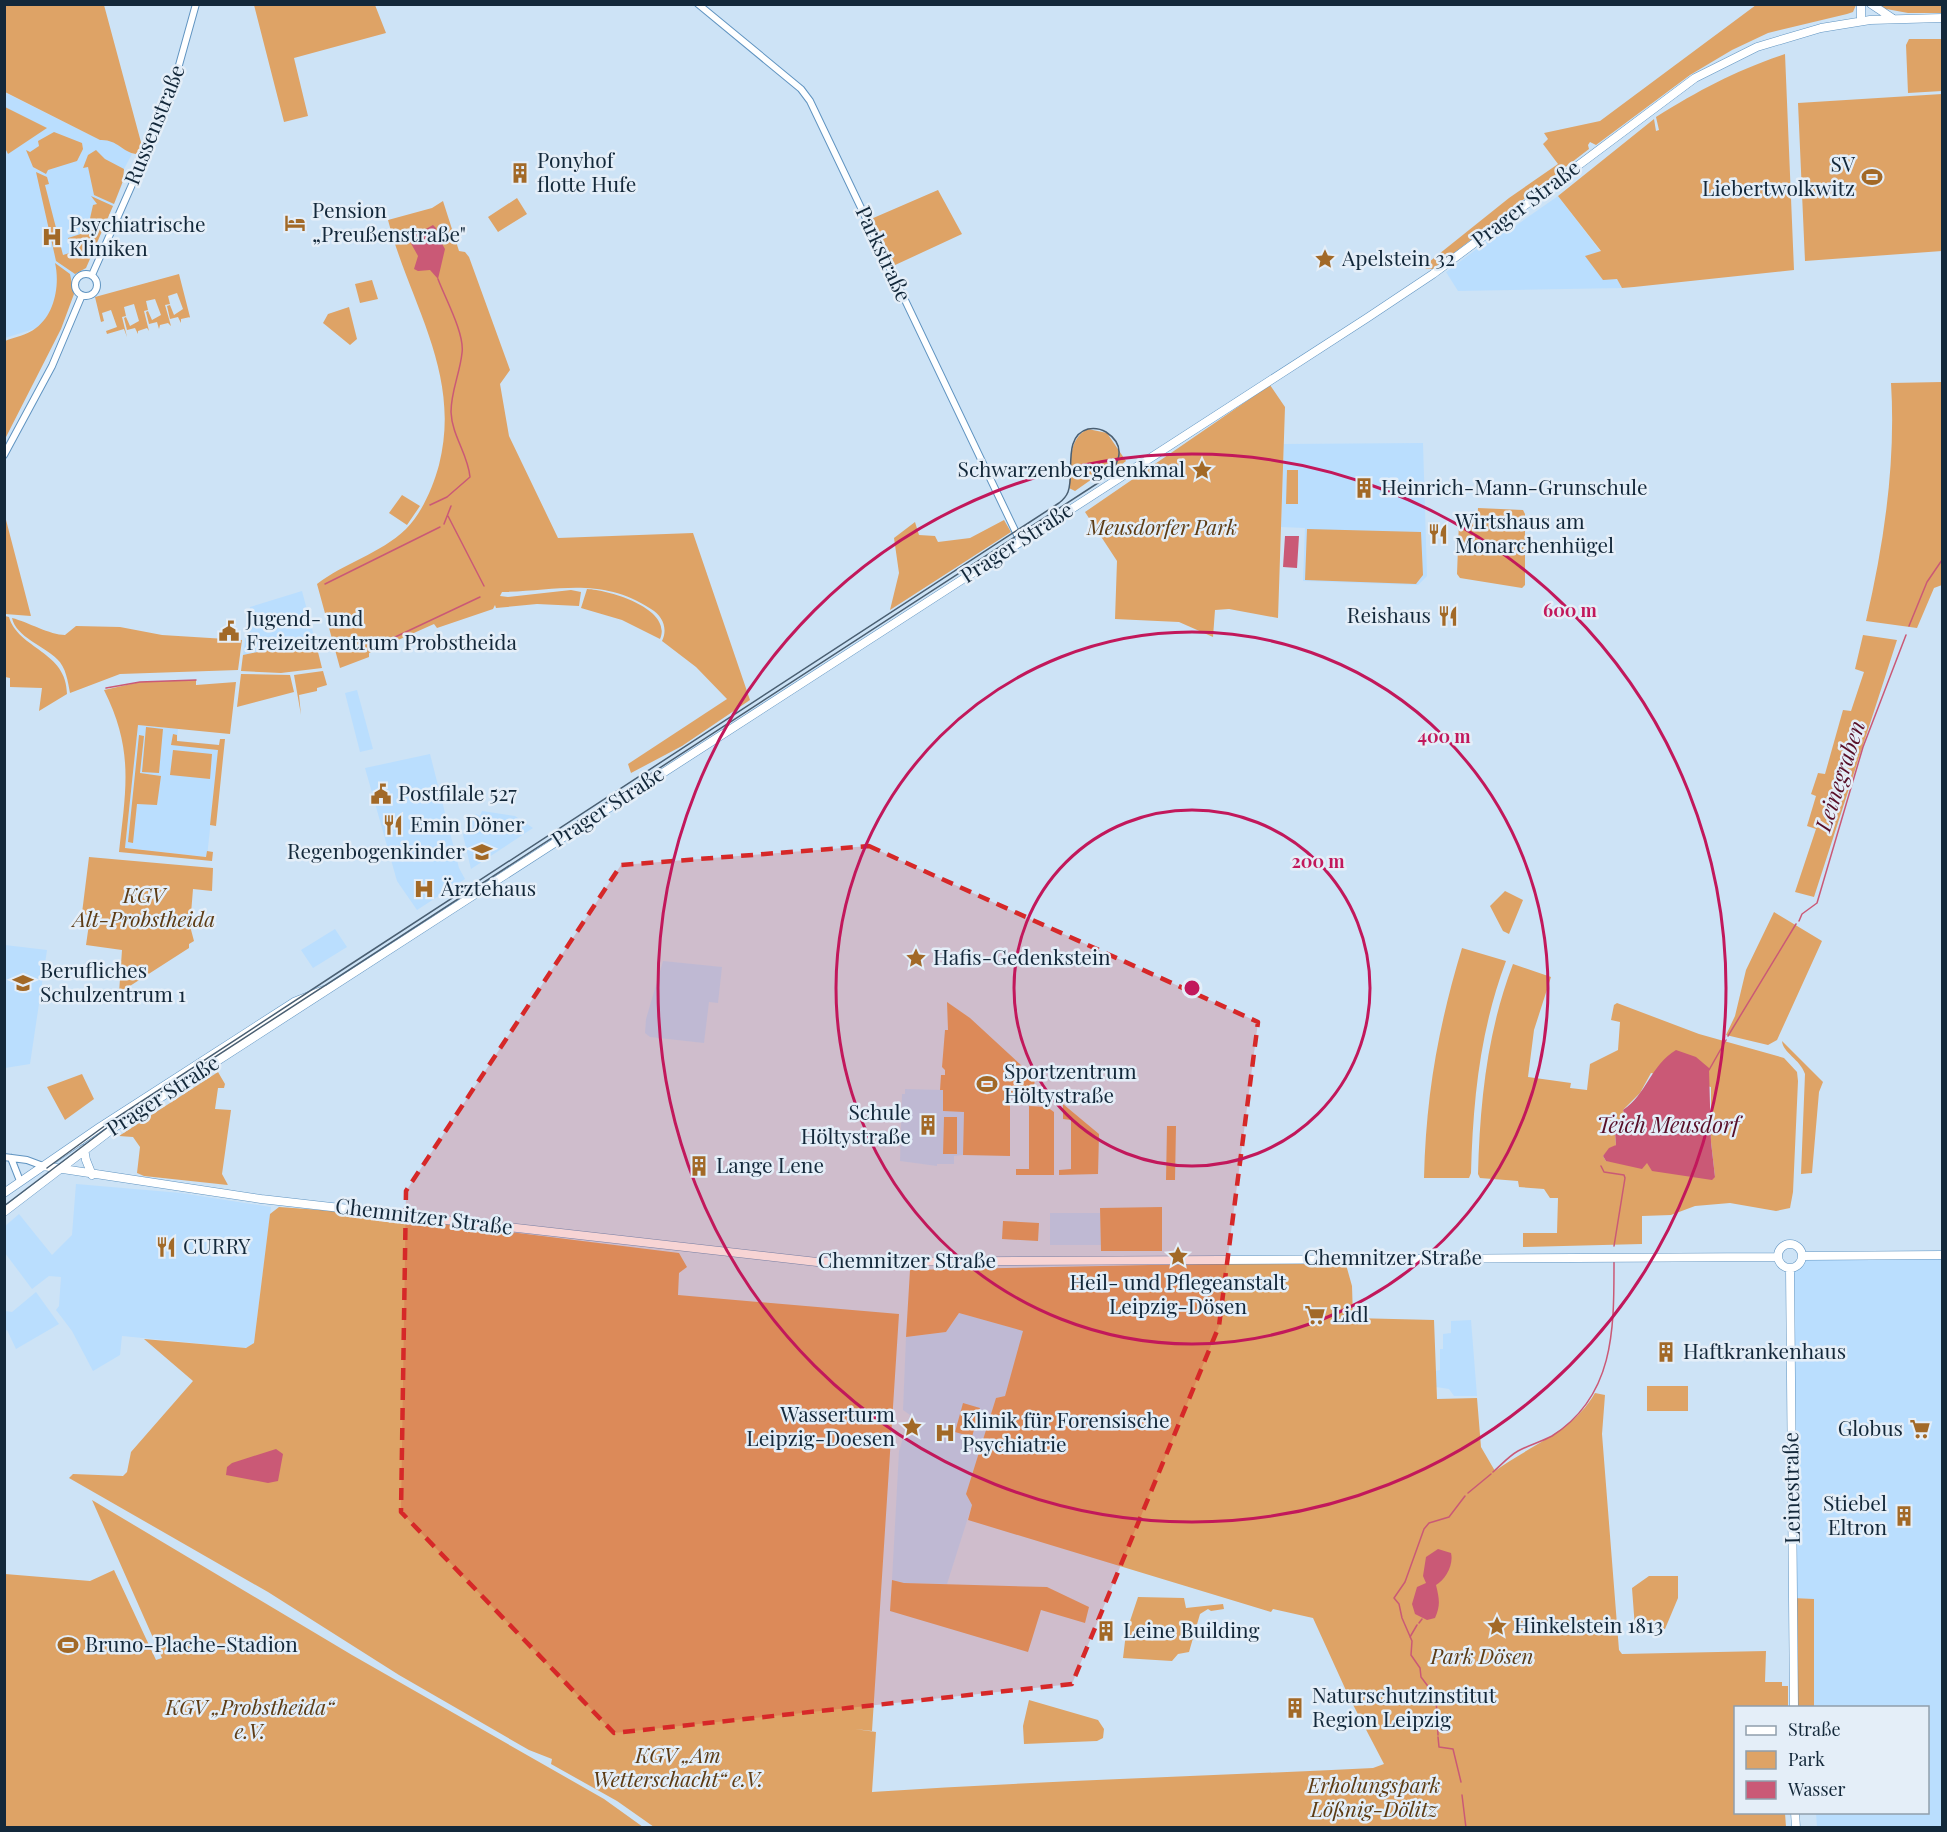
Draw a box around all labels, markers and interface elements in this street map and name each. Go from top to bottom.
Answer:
street label: Russenstraße [116,60,190,188]
place label: Ponyhof flotte Hufe [537,145,636,197]
place label: SV Liebertwolkwitz [1702,149,1856,201]
street label: Prager Straße [1465,152,1585,252]
building icon: Ponyhof flotte Hufe [508,161,532,185]
sports icon: SV Liebertwolkwitz [1860,165,1884,189]
place label: Pension „Preußenstraße" [312,195,466,247]
street label: Parkstraße [850,201,919,306]
place label: Psychiatrische Kliniken [69,209,206,261]
hotel icon: Pension „Preußenstraße" [283,211,307,235]
hospital icon: Psychiatrische Kliniken [40,225,64,249]
place label: Apelstein 32 [1341,243,1455,271]
place icon: Apelstein 32 [1313,247,1337,271]
place label: Schwarzenbergdenkmal [958,454,1185,482]
place icon: Schwarzenbergdenkmal [1190,458,1214,482]
place label: Heinrich-Mann-Grunschule [1381,472,1648,500]
building icon: Heinrich-Mann-Grunschule [1352,476,1376,500]
street label: Prager Straße [954,494,1078,588]
place label: Wirtshaus am Monarchenhügel [1454,506,1614,558]
park label: Meusdorfer Park [1086,512,1237,540]
restaurant icon: Wirtshaus am Monarchenhügel [1426,522,1450,546]
text: 600 m [1543,598,1598,622]
place label: Reishaus [1347,600,1431,628]
place label: Jugend- und Freizeitzentrum Probstheida [245,603,518,655]
restaurant icon: Reishaus [1436,604,1460,628]
public building icon: Jugend- und Freizeitzentrum Probstheida [217,619,241,643]
water label: Leinegraben [1807,716,1871,836]
text: 400 m [1417,724,1471,748]
street label: Prager Straße [545,758,669,852]
place label: Postfilale 527 [398,778,517,806]
public building icon: Postfilale 527 [369,782,393,806]
place label: Emin Döner [410,809,525,837]
restaurant icon: Emin Döner [381,813,405,837]
place label: Regenbogenkinder [287,836,466,864]
school or university icon: Regenbogenkinder [470,840,494,864]
text: 200 m [1291,849,1345,873]
place label: Ärztehaus [440,873,536,901]
hospital icon: Ärztehaus [412,877,436,901]
park label: KGV Alt-Probstheida [71,880,215,932]
place label: Hafis-Gedenkstein [933,942,1111,970]
place icon: Hafis-Gedenkstein [904,946,928,970]
place label: Berufliches Schulzentrum 1 [40,955,186,1007]
school or university icon: Berufliches Schulzentrum 1 [11,971,35,995]
centre of rings [1182,978,1202,998]
street label: Prager Straße [100,1047,224,1141]
place label: Sportzentrum Höltystraße [1004,1056,1137,1108]
sports icon: Sportzentrum Höltystraße [975,1072,999,1096]
place label: Schule Höltystraße [801,1097,911,1149]
water label: Teich Meusdorf [1597,1109,1743,1139]
building icon: Schule Höltystraße [916,1113,940,1137]
place label: Lange Lene [716,1150,824,1178]
building icon: Lange Lene [687,1154,711,1178]
street label: Chemnitzer Straße [334,1190,514,1240]
place label: CURRY [183,1231,251,1259]
restaurant icon: CURRY [154,1235,178,1259]
street label: Chemnitzer Straße [1304,1242,1482,1270]
place icon: Heil- und Pflegeanstalt Leipzig-Dösen [1166,1244,1190,1268]
street label: Chemnitzer Straße [818,1245,996,1273]
place label: Heil- und Pflegeanstalt Leipzig-Dösen [1070,1267,1287,1319]
place label: Lidl [1332,1299,1369,1327]
supermarket icon: Lidl [1303,1303,1327,1327]
place label: Haftkrankenhaus [1683,1336,1846,1364]
building icon: Haftkrankenhaus [1654,1340,1678,1364]
place label: Wasserturm Leipzig-Doesen [746,1399,895,1451]
place label: Klinik für Forensische Psychiatrie [962,1405,1170,1457]
place label: Globus [1838,1413,1903,1441]
place icon: Wasserturm Leipzig-Doesen [900,1415,924,1439]
supermarket icon: Globus [1908,1417,1932,1441]
hospital icon: Klinik für Forensische Psychiatrie [933,1421,957,1445]
street label: Leinestraße [1775,1432,1805,1544]
place label: Stiebel Eltron [1823,1488,1887,1540]
building icon: Stiebel Eltron [1892,1504,1916,1528]
place label: Hinkelstein 1813 [1514,1610,1663,1638]
place icon: Hinkelstein 1813 [1485,1614,1509,1638]
place label: Leine Building [1123,1615,1260,1643]
building icon: Leine Building [1094,1619,1118,1643]
place label: Bruno-Plache-Stadion [85,1629,298,1657]
sports icon: Bruno-Plache-Stadion [56,1633,80,1657]
park label: Park Dösen [1430,1641,1533,1669]
place label: Naturschutzinstitut Region Leipzig [1312,1680,1497,1732]
park label: KGV „Probstheida“ e.V. [164,1692,336,1744]
building icon: Naturschutzinstitut Region Leipzig [1283,1696,1307,1720]
legend [1734,1706,1929,1814]
text: Straße [1788,1717,1841,1741]
park label: KGV „Am Wetterschacht“ e.V. [593,1740,763,1792]
text: Park [1788,1747,1825,1771]
park label: Erholungspark Lößnig-Dölitz [1307,1770,1441,1822]
text: Wasser [1787,1777,1846,1801]

